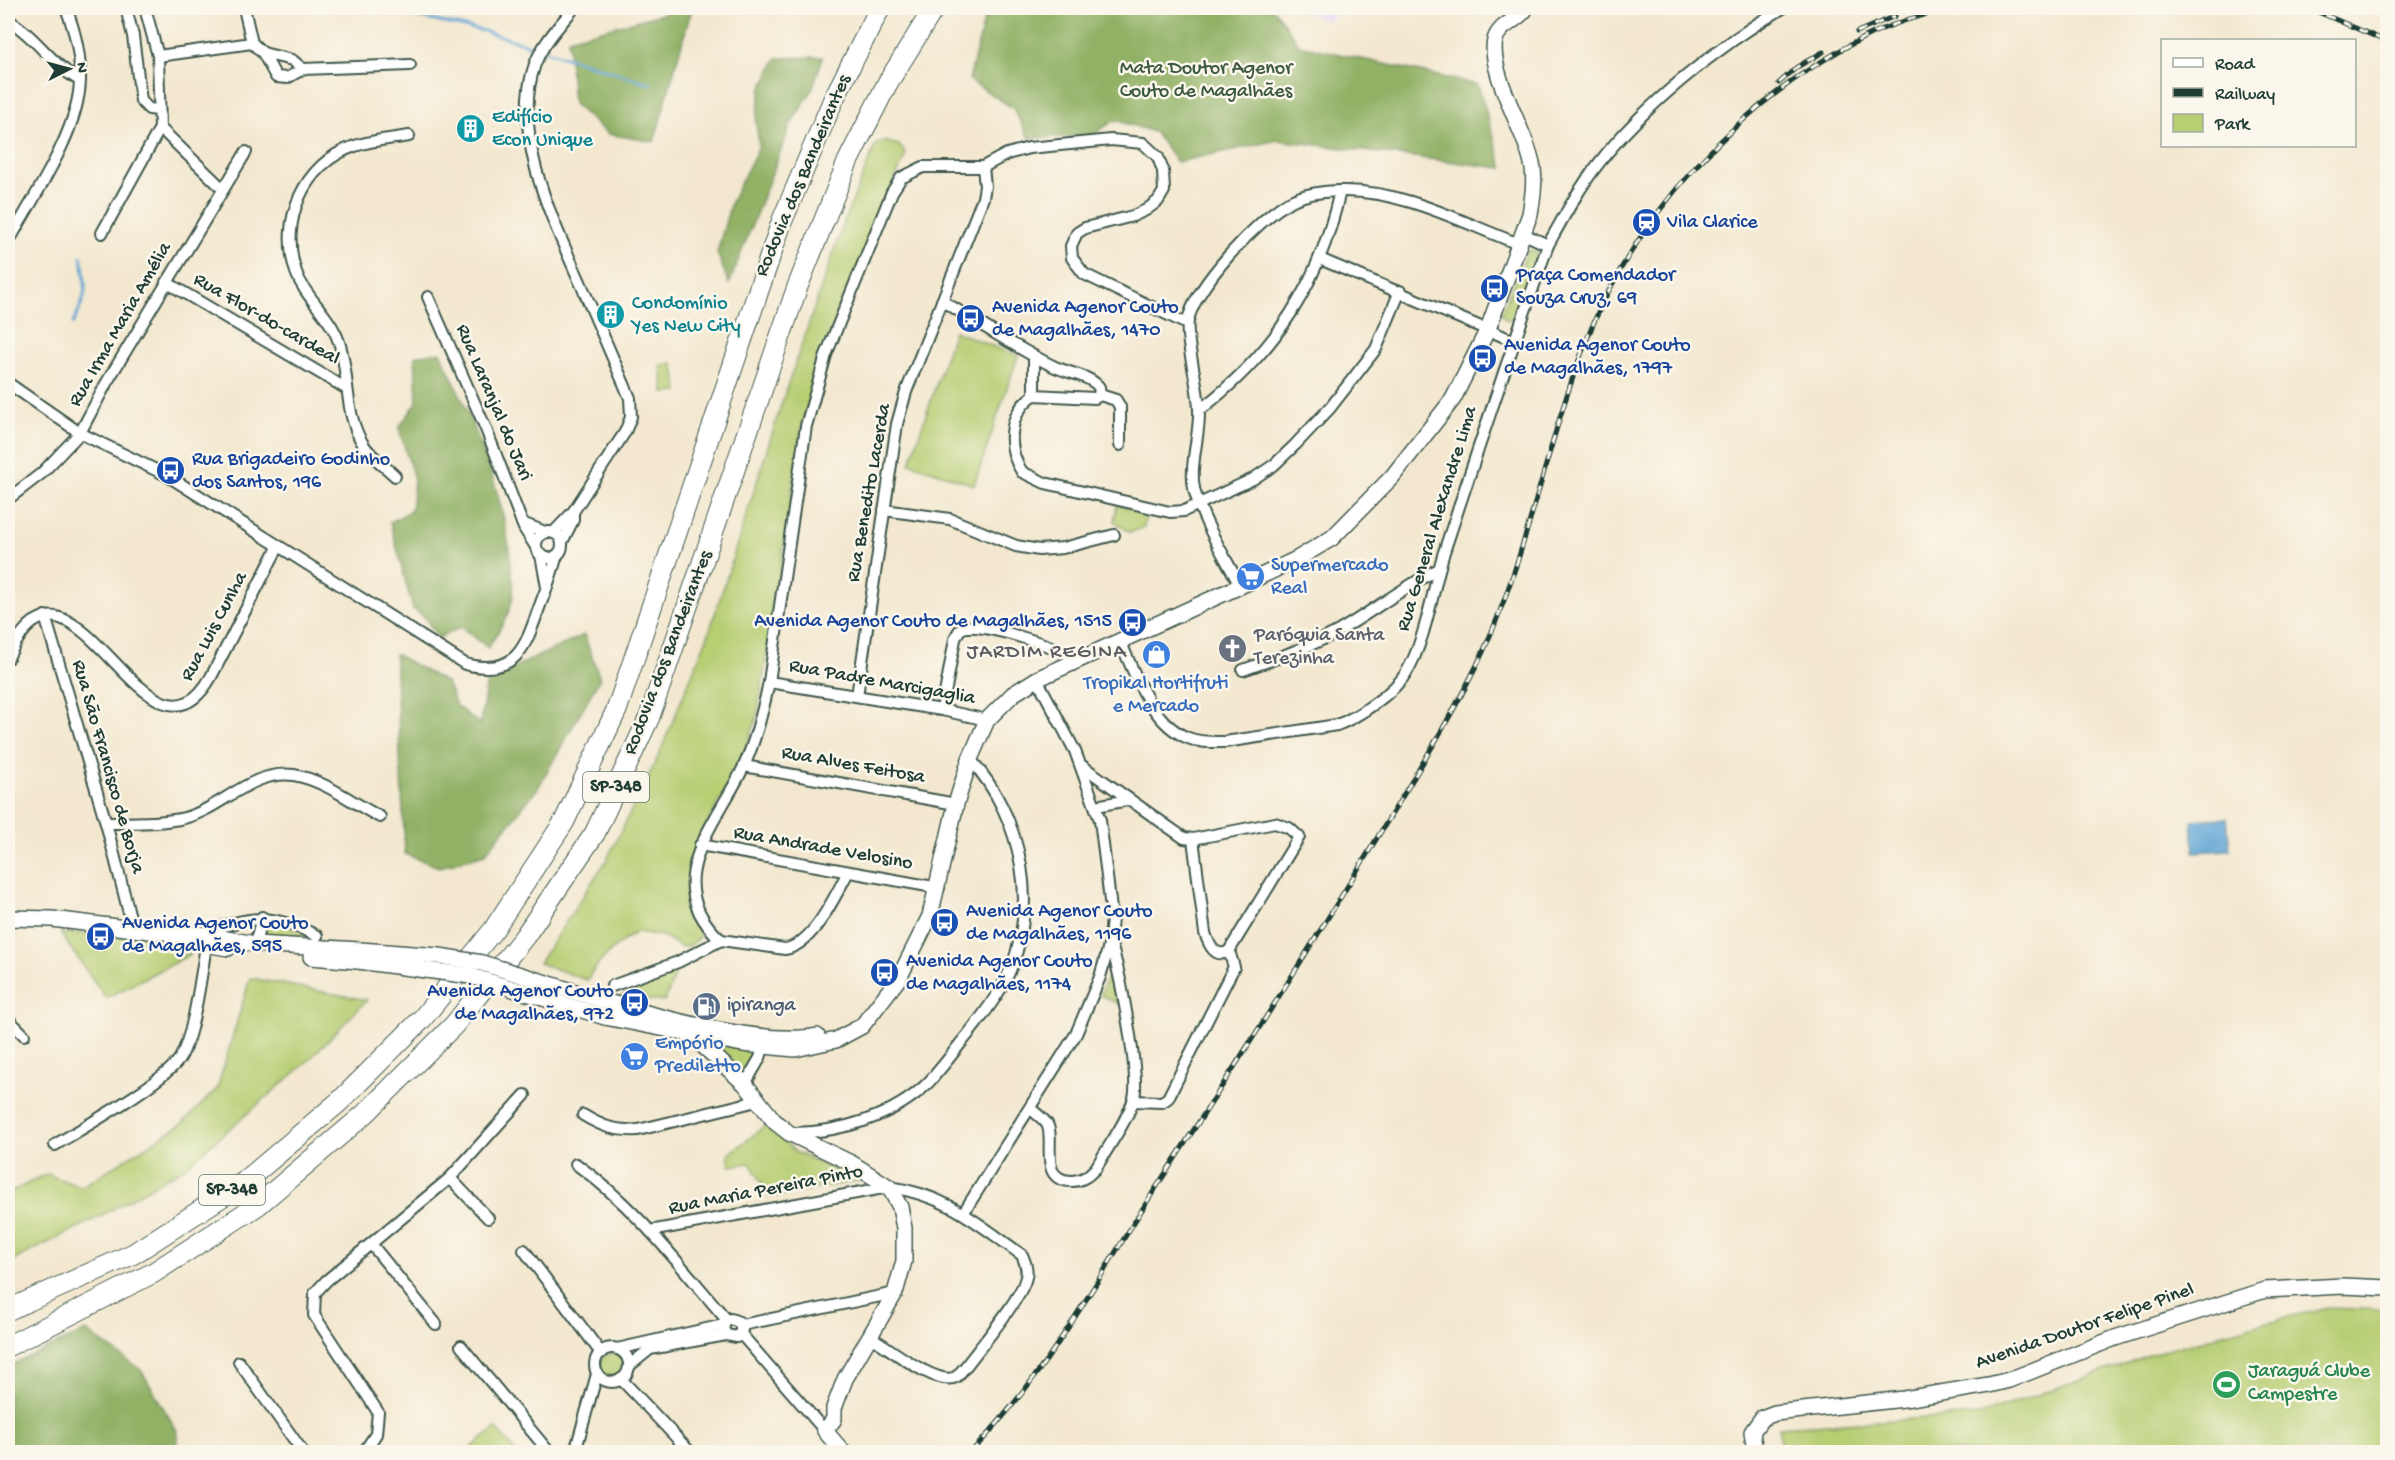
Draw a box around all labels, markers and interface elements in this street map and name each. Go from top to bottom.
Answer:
north arrow [39,39,99,99]
legend [2161,39,2356,147]
text: Road [2215,55,2256,76]
park label: Mata Doutor Agenor Couto de Magalhães [1120,58,1294,104]
text: N [70,62,90,75]
street label: Rodovia dos Bandeirantes [751,71,857,280]
text: Railway [2215,85,2275,106]
place label: Edifício Econ Unique [492,107,594,153]
building icon: Edifício Econ Unique [455,113,487,145]
text: Park [2214,115,2251,136]
station icon: Vila Clarice [1630,207,1662,239]
place label: Vila Clarice [1666,212,1758,235]
street label: Rua Irma Maria Amélia [65,238,178,411]
place label: Praça Comendador Souza Cruz, 69 [1515,265,1677,311]
street label: Rua Flor-do-cardeal [189,269,343,371]
bus stop icon: Praça Comendador Souza Cruz, 69 [1479,272,1511,304]
place label: Condomínio Yes New City [630,293,741,339]
place label: Avenida Agenor Couto de Magalhães, 1470 [992,297,1179,343]
building icon: Condomínio Yes New City [595,299,627,331]
bus stop icon: Avenida Agenor Couto de Magalhães, 1470 [955,303,987,335]
street label: Rua Laranjal do Jari [450,321,536,485]
place label: Avenida Agenor Couto de Magalhães, 1797 [1504,335,1691,381]
bus stop icon: Avenida Agenor Couto de Magalhães, 1797 [1467,342,1499,374]
street label: Rua Benedito Lacerda [843,401,897,584]
street label: Rua General Alexandre Lima [1393,403,1484,634]
place label: Rua Brigadeiro Godinho dos Santos, 196 [192,449,390,495]
bus stop icon: Rua Brigadeiro Godinho dos Santos, 196 [155,455,187,487]
street label: Rodovia dos Bandeirantes [619,547,719,758]
place label: Supermercado Real [1271,555,1389,601]
supermarket icon: Supermercado Real [1234,561,1266,593]
street label: Rua Luis Cunha [177,568,254,686]
bus stop icon: Avenida Agenor Couto de Magalhães, 1515 [1117,606,1149,638]
place label: Avenida Agenor Couto de Magalhães, 1515 [754,611,1112,634]
place label: Paróquia Santa Terezinha [1253,625,1385,671]
church icon: Paróquia Santa Terezinha [1217,632,1249,664]
shop icon: Tropikal Hortifruti e Mercado [1140,638,1172,670]
district label: JARDIM REGINA [967,641,1127,666]
street label: Rua Padre Marcigaglia [787,655,978,711]
street label: Rua São Francisco de Borja [65,658,149,877]
place label: Tropikal Hortifruti e Mercado [1083,673,1228,719]
street label: Rua Alves Feitosa [780,742,927,790]
road number: SP-348 [583,772,649,802]
street label: Rua Andrade Velosino [732,822,914,876]
place label: Avenida Agenor Couto de Magalhães, 1196 [966,901,1153,947]
bus stop icon: Avenida Agenor Couto de Magalhães, 1196 [929,907,961,939]
place label: Avenida Agenor Couto de Magalhães, 595 [122,913,309,959]
bus stop icon: Avenida Agenor Couto de Magalhães, 595 [85,920,117,952]
place label: Avenida Agenor Couto de Magalhães, 1174 [906,951,1093,997]
bus stop icon: Avenida Agenor Couto de Magalhães, 1174 [869,957,901,989]
place label: Avenida Agenor Couto de Magalhães, 972 [427,981,614,1027]
bus stop icon: Avenida Agenor Couto de Magalhães, 972 [619,987,651,1019]
fuel station icon: ipiranga [690,990,722,1022]
place label: ipiranga [727,995,797,1018]
place label: Empório Prediletto [654,1033,741,1079]
supermarket icon: Empório Prediletto [618,1040,650,1072]
street label: Rua Maria Pereira Pinto [667,1161,865,1221]
road number: SP-348 [199,1175,265,1205]
street label: Avenida Doutor Felipe Pinel [1973,1279,2197,1375]
place label: Jaraguá Clube Campestre [2248,1361,2371,1407]
sports icon: Jaraguá Clube Campestre [2211,1368,2243,1400]

